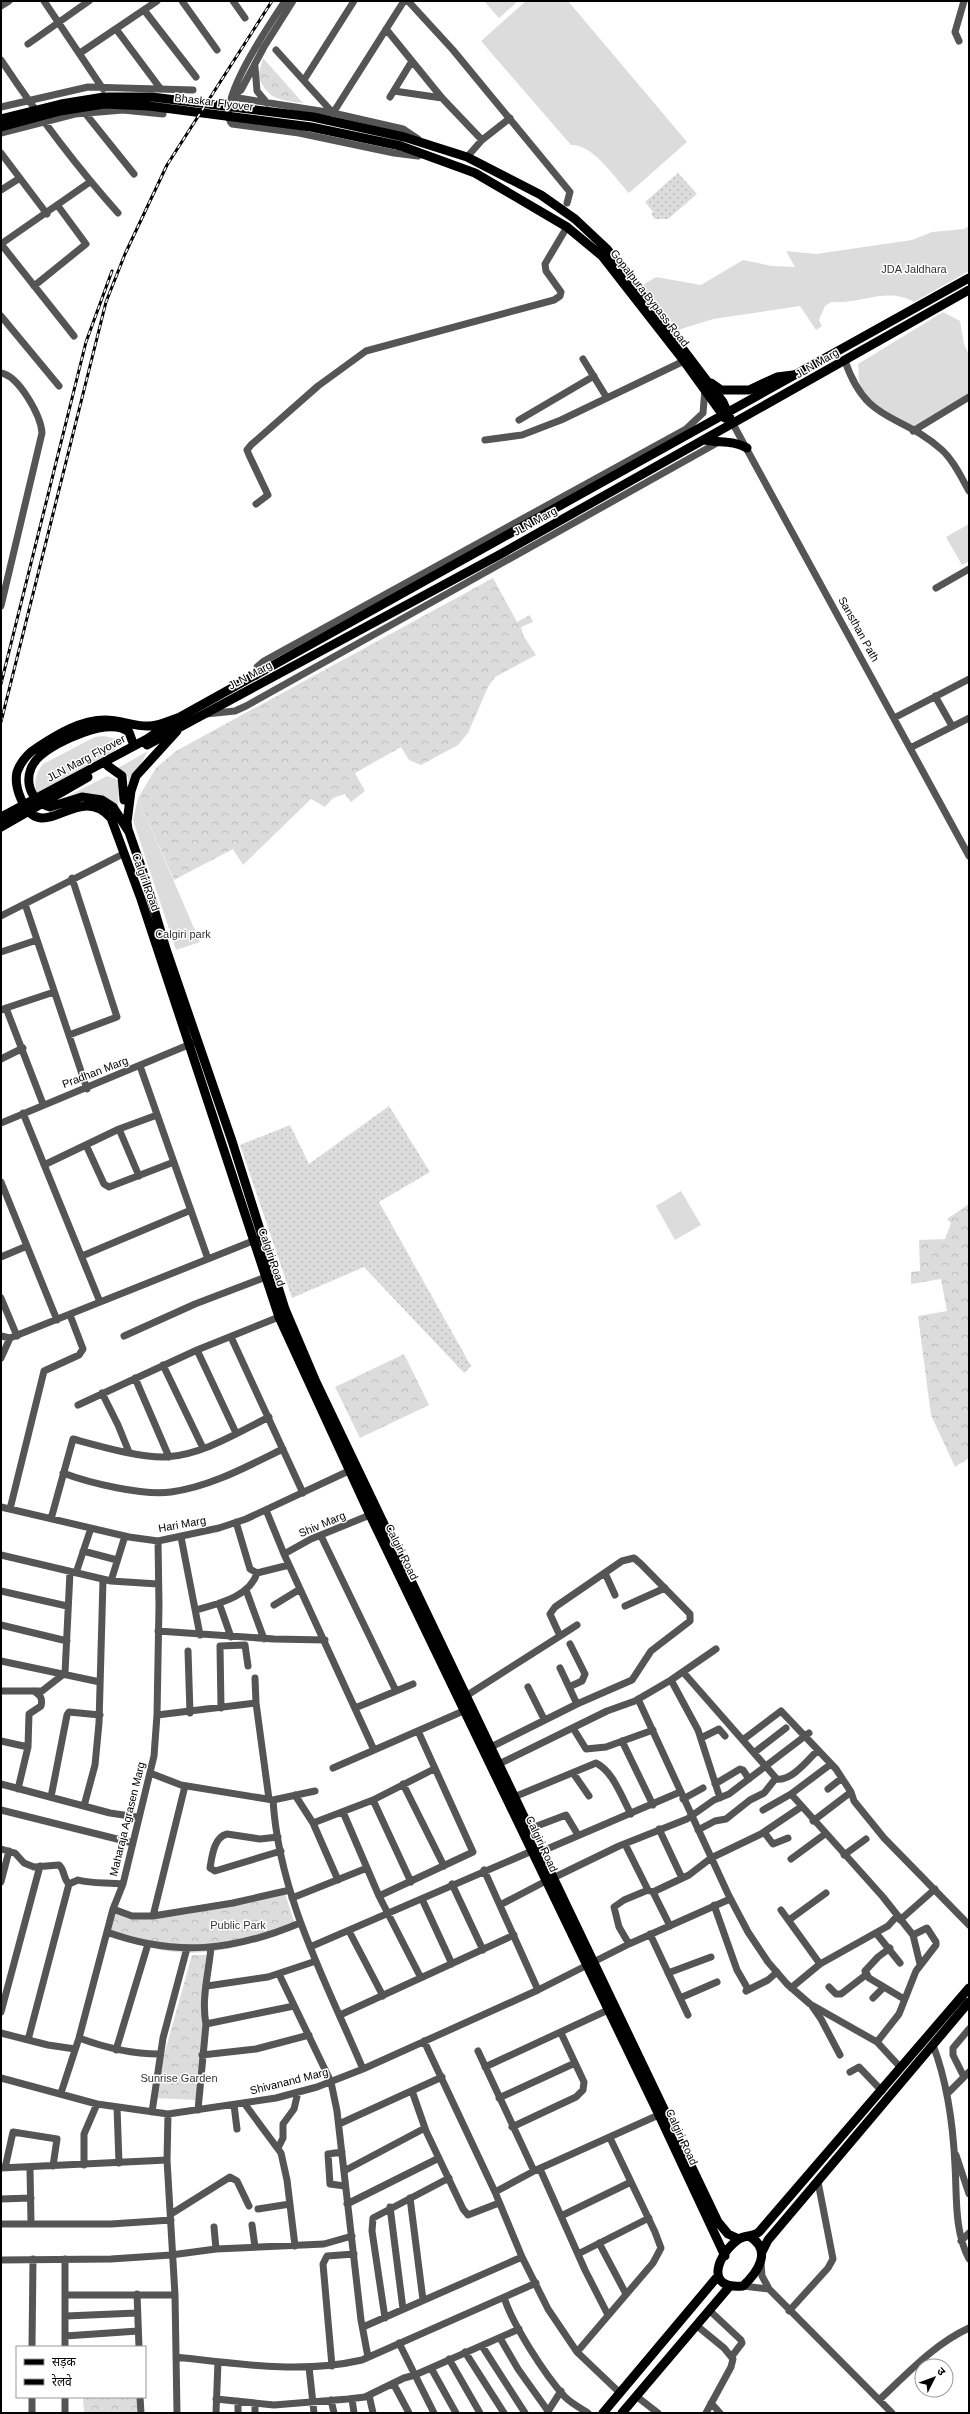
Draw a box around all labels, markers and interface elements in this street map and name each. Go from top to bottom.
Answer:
street label: Bhaskar Flyover [174,91,254,113]
street label: Gopalpura Bypass Road [608,247,692,349]
park label: JDA Jaldhara [881,263,948,275]
street label: JLN Marg [793,346,841,380]
street label: JLN Marg [511,504,559,538]
street label: Sansthan Path [836,595,882,663]
street label: JLN Marg [226,659,274,691]
street label: JLN Marg Flyover [45,732,127,784]
street label: Calgiri Road [130,852,162,912]
park label: Calgiri park [155,928,211,940]
street label: Pradhan Marg [60,1054,130,1090]
street label: Calgiri Road [256,1226,288,1288]
street label: Shiv Marg [297,1509,347,1539]
street label: Hari Marg [157,1514,207,1534]
street label: Calgiri Road [383,1522,421,1582]
street label: Maharaja Agrasen Marg [107,1761,147,1877]
street label: Calgiri Road [524,1814,560,1874]
park label: Public Park [210,1919,266,1931]
street label: Shivanand Marg [249,2065,329,2097]
park label: Sunrise Garden [140,2072,218,2084]
street label: Calgiri Road [664,2107,700,2167]
legend [16,2346,146,2398]
text: सड़क [52,2355,77,2369]
north arrow [914,2358,954,2398]
text: उ [935,2365,948,2378]
text: रेलवे [52,2374,72,2389]

